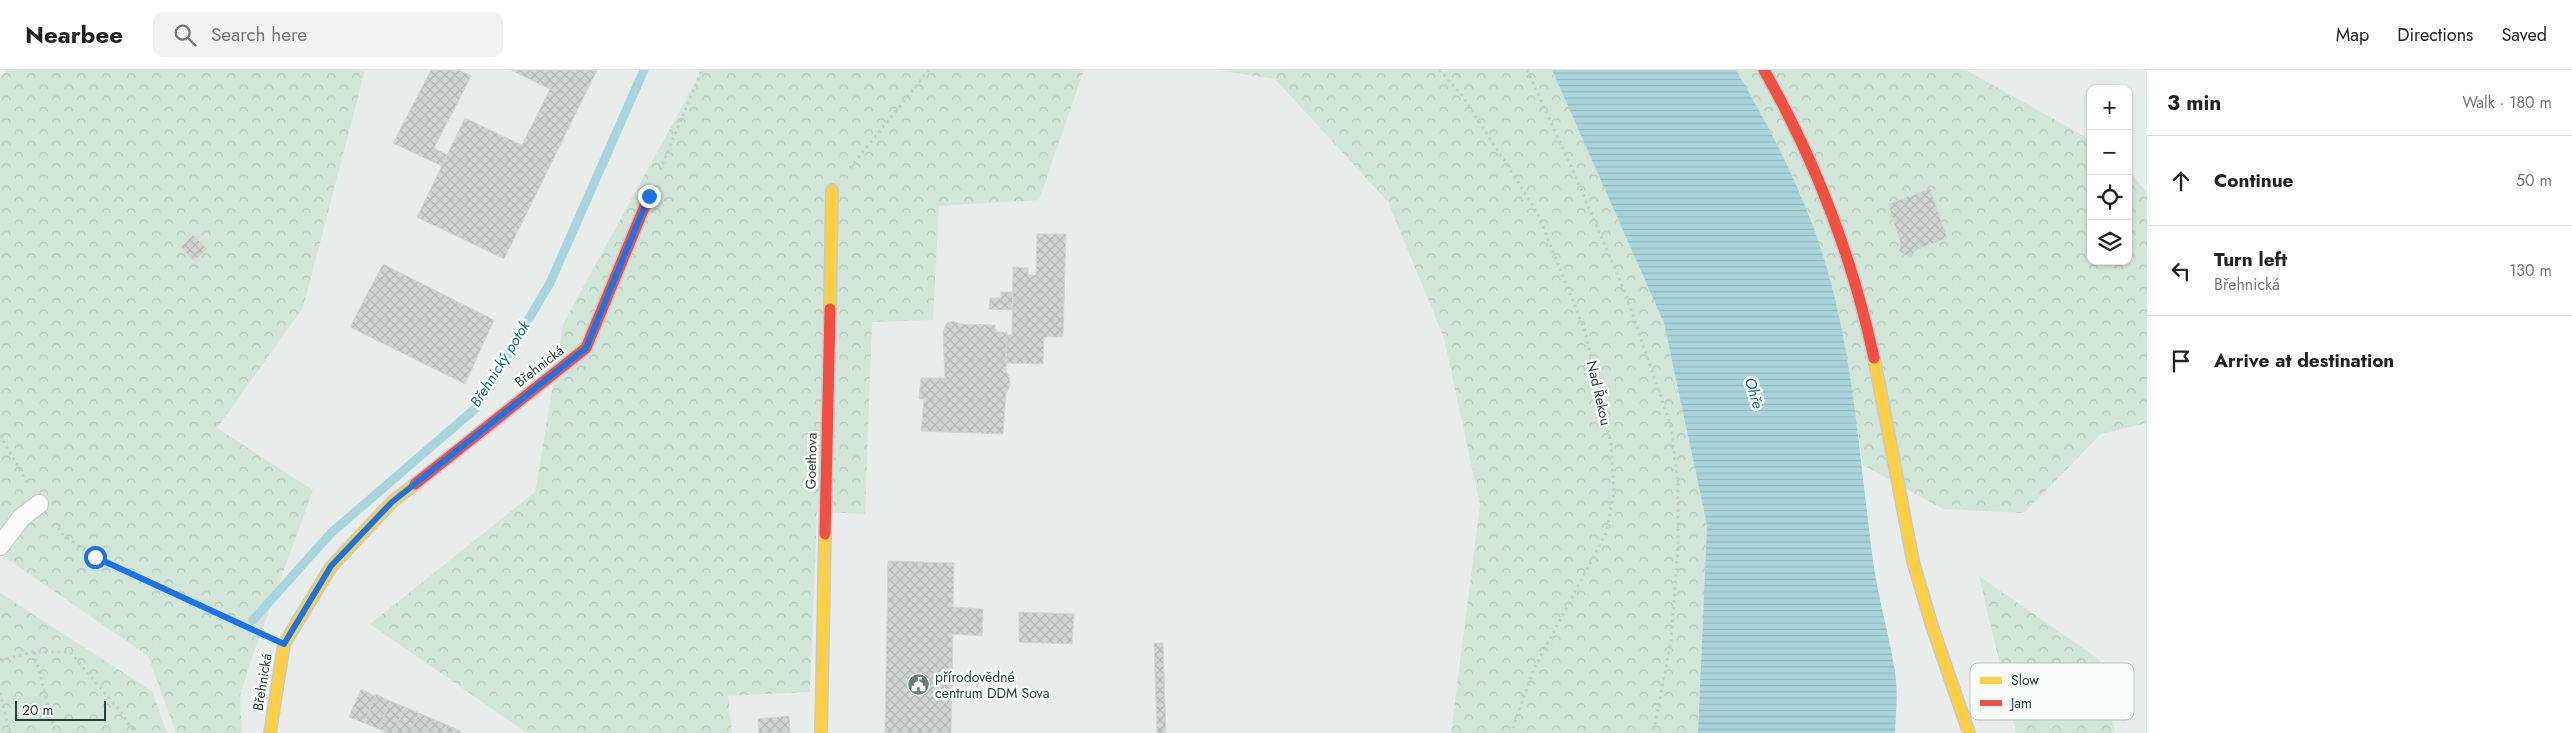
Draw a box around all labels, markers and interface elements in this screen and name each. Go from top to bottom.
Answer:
search box [153,12,503,57]
text: Nearbee [25,17,123,52]
icon: search [171,21,199,49]
text: Search here [211,21,307,48]
text: Map [2336,22,2369,48]
text: Directions [2397,22,2473,48]
text: Saved [2501,22,2547,48]
map controls [2087,85,2132,265]
button: + [2087,85,2132,130]
text: 3 min [2167,88,2221,118]
text: Walk · 180 m [2462,91,2552,114]
button: − [2087,130,2132,175]
icon: ahead [2167,167,2195,195]
text: Continue [2214,167,2293,194]
text: 50 m [2516,169,2552,192]
button: locate [2087,175,2132,220]
route end [638,185,661,208]
button: layers [2087,220,2132,265]
text: Turn left [2214,246,2287,273]
icon: left [2167,257,2195,285]
text: 130 m [2509,259,2552,282]
text: Břehnická [2214,273,2280,296]
water label: Břehnický potok [465,316,536,411]
street label: Břehnická [510,340,568,392]
icon: arrive [2167,347,2195,375]
text: Arrive at destination [2214,347,2394,374]
street label: Nad Řekou [1582,359,1616,427]
water label: Ohře [1739,375,1769,412]
street label: Goethova [801,432,821,490]
route start [84,546,107,569]
street label: Břehnická [248,652,276,712]
legend [1970,663,2134,720]
place label: přírodovědné centrum DDM Sova [935,667,1049,703]
text: Slow [2011,670,2039,690]
public building icon: přírodovědné centrum DDM Sova [907,673,931,697]
text: Jam [2009,693,2032,713]
scale bar [15,698,106,721]
text: 20 m [22,700,54,720]

